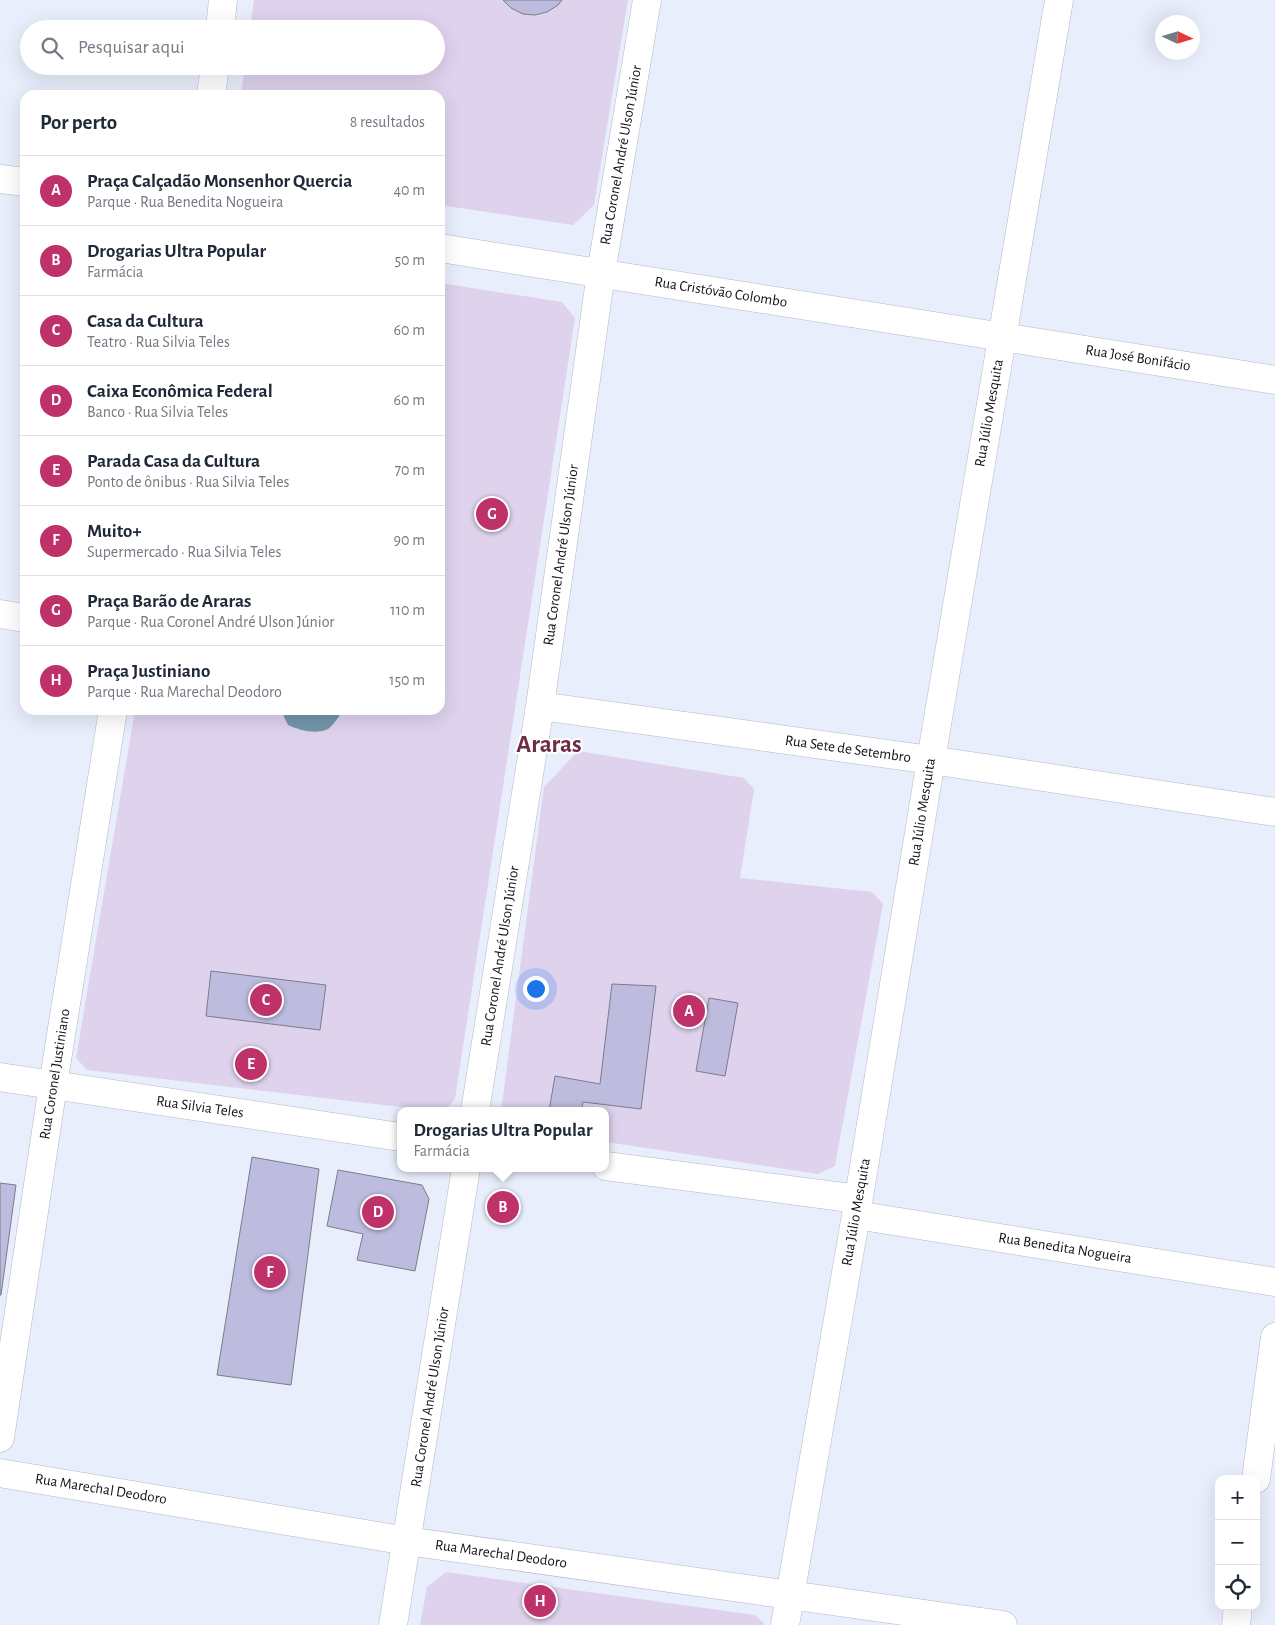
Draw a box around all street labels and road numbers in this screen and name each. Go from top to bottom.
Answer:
street label: Rua Coronel André Ulson Júnior [598,64,644,246]
street label: Rua Cristóvão Colombo [654,274,788,310]
street label: Rua José Bonifácio [1084,342,1192,374]
street label: Rua Júlio Mesquita [972,358,1006,468]
street label: Rua Coronel André Ulson Júnior [541,463,581,646]
street label: Rua Sete de Setembro [784,733,912,765]
street label: Rua Júlio Mesquita [906,757,938,867]
street label: Rua Coronel André Ulson Júnior [478,865,522,1047]
street label: Rua Coronel Justiniano [37,1008,73,1140]
street label: Rua Silvia Teles [155,1093,245,1121]
street label: Rua Júlio Mesquita [839,1157,873,1267]
street label: Rua Benedita Nogueira [997,1230,1133,1266]
street label: Rua Coronel André Ulson Júnior [408,1306,452,1488]
street label: Rua Marechal Deodoro [34,1471,168,1507]
street label: Rua Marechal Deodoro [434,1537,568,1571]

